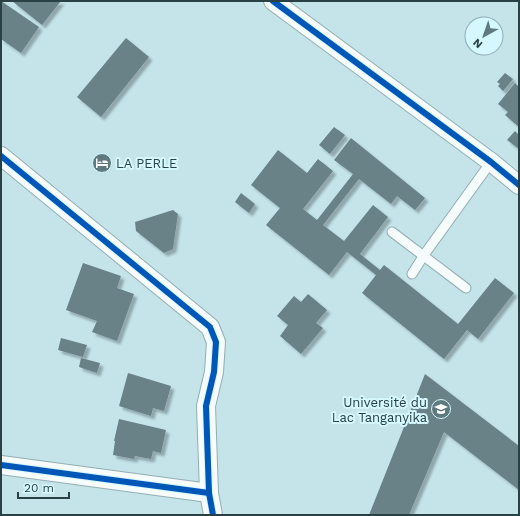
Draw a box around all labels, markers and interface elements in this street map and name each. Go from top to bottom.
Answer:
north arrow [464,16,504,56]
text: N [471,36,485,51]
hotel icon: LA PERLE [91,152,113,174]
place label: LA PERLE [116,156,177,171]
place label: Université du Lac Tanganyika [332,395,428,425]
school or university icon: Université du Lac Tanganyika [430,398,452,420]
scale bar [18,474,69,500]
text: 20 m [24,481,54,495]

